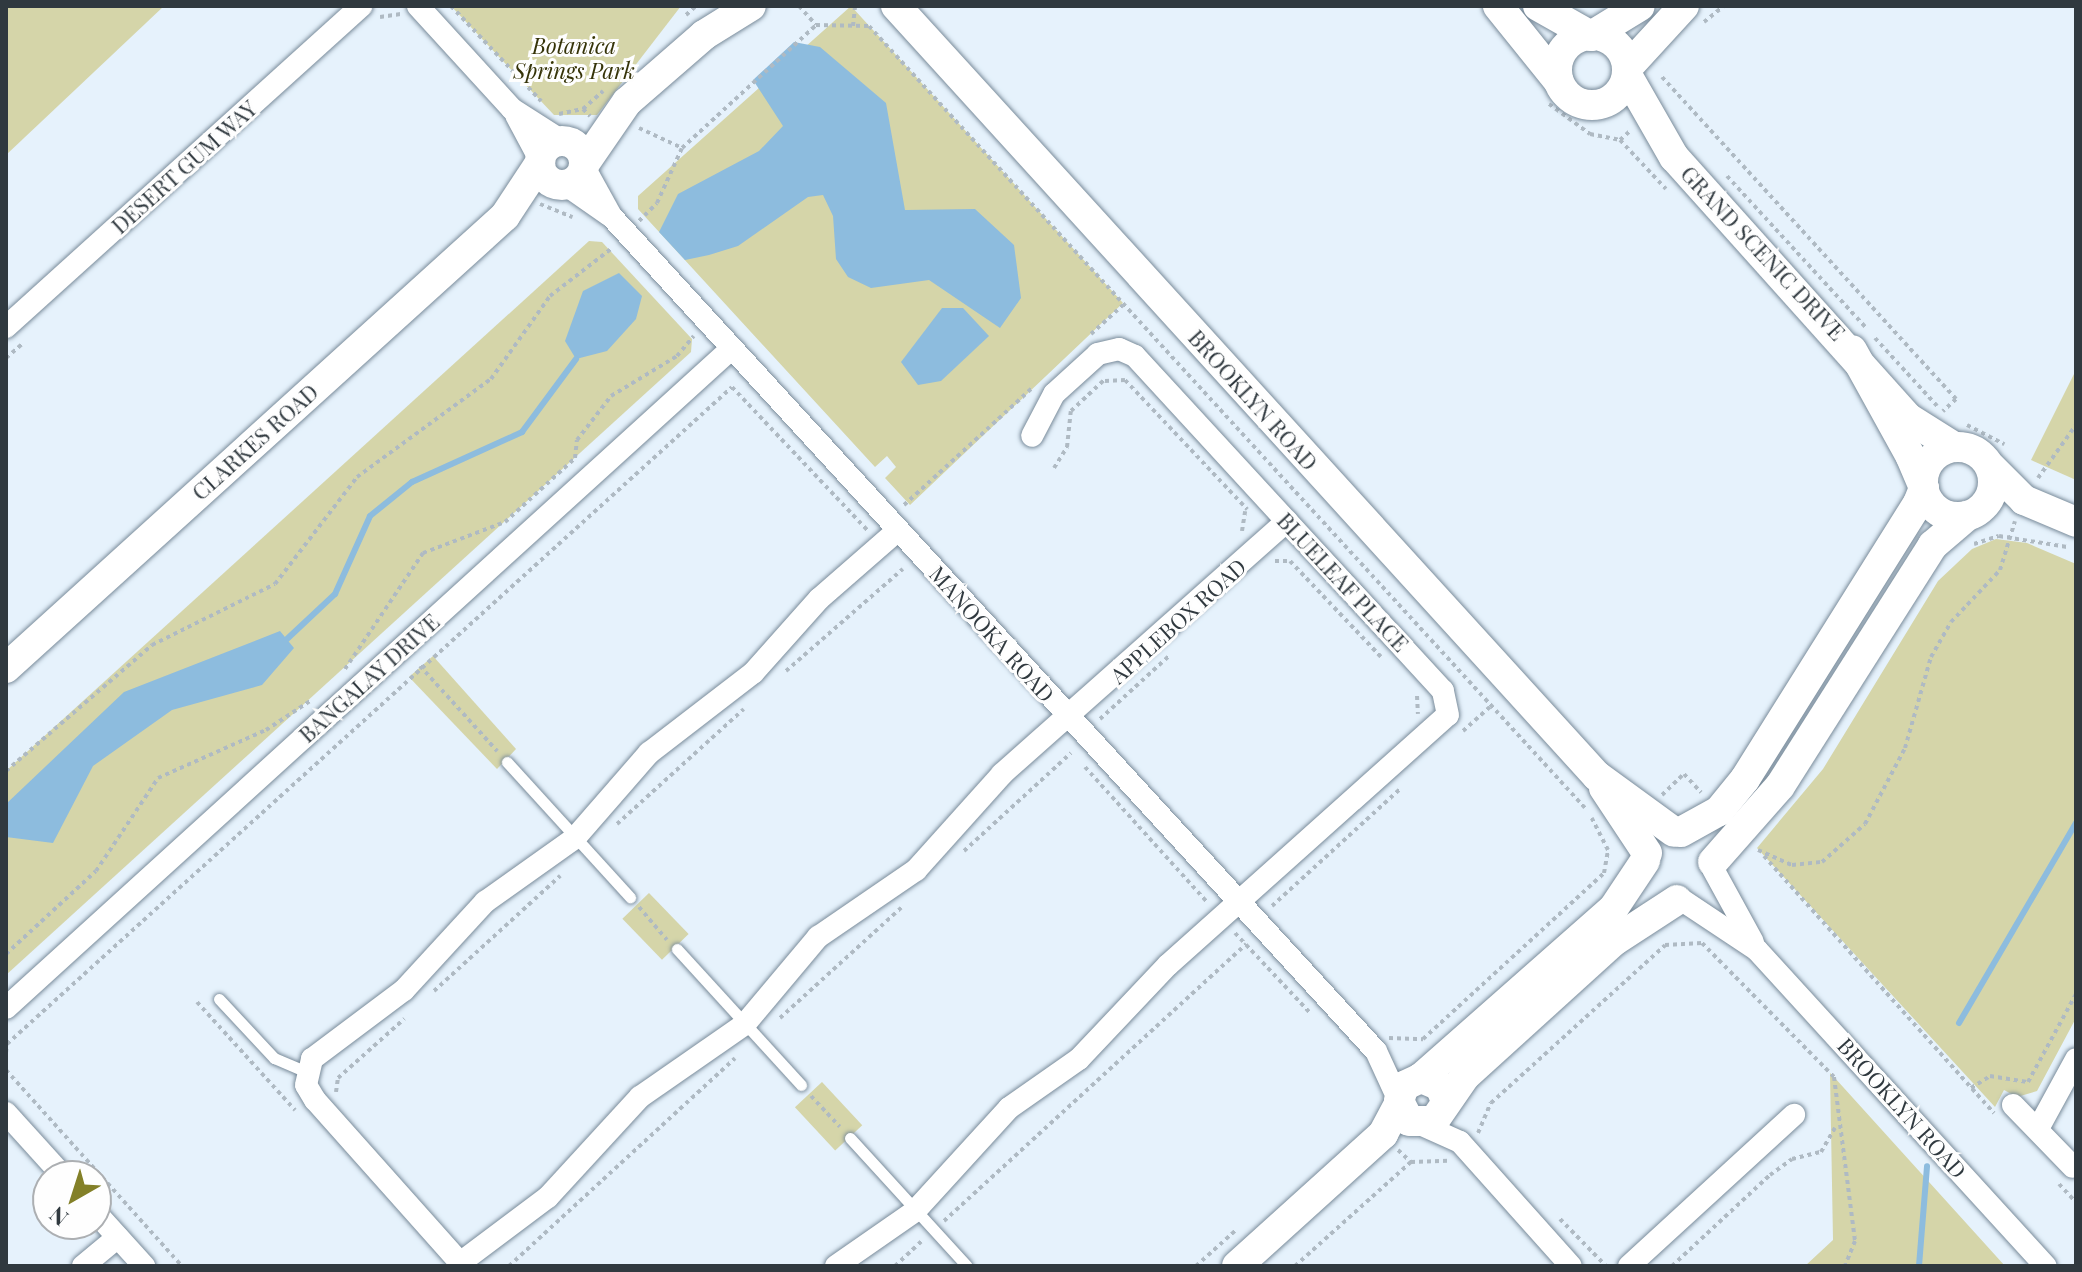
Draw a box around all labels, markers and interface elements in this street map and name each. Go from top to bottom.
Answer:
park label: Botanica Springs Park [513,32,635,84]
street label: DESERT GUM WAY [106,95,262,239]
street label: GRAND SCENIC DRIVE [1675,160,1851,346]
street label: BROOKLYN ROAD [1183,324,1323,476]
street label: CLARKES ROAD [187,379,323,505]
street label: BLUELEAF PLACE [1272,507,1414,657]
street label: APPLEBOX ROAD [1105,553,1251,689]
street label: MANOOKA ROAD [924,561,1060,707]
street label: BANGALAY DRIVE [293,608,445,748]
street label: BROOKLYN ROAD [1832,1032,1972,1184]
north arrow [32,1160,112,1240]
text: N [43,1200,74,1234]

